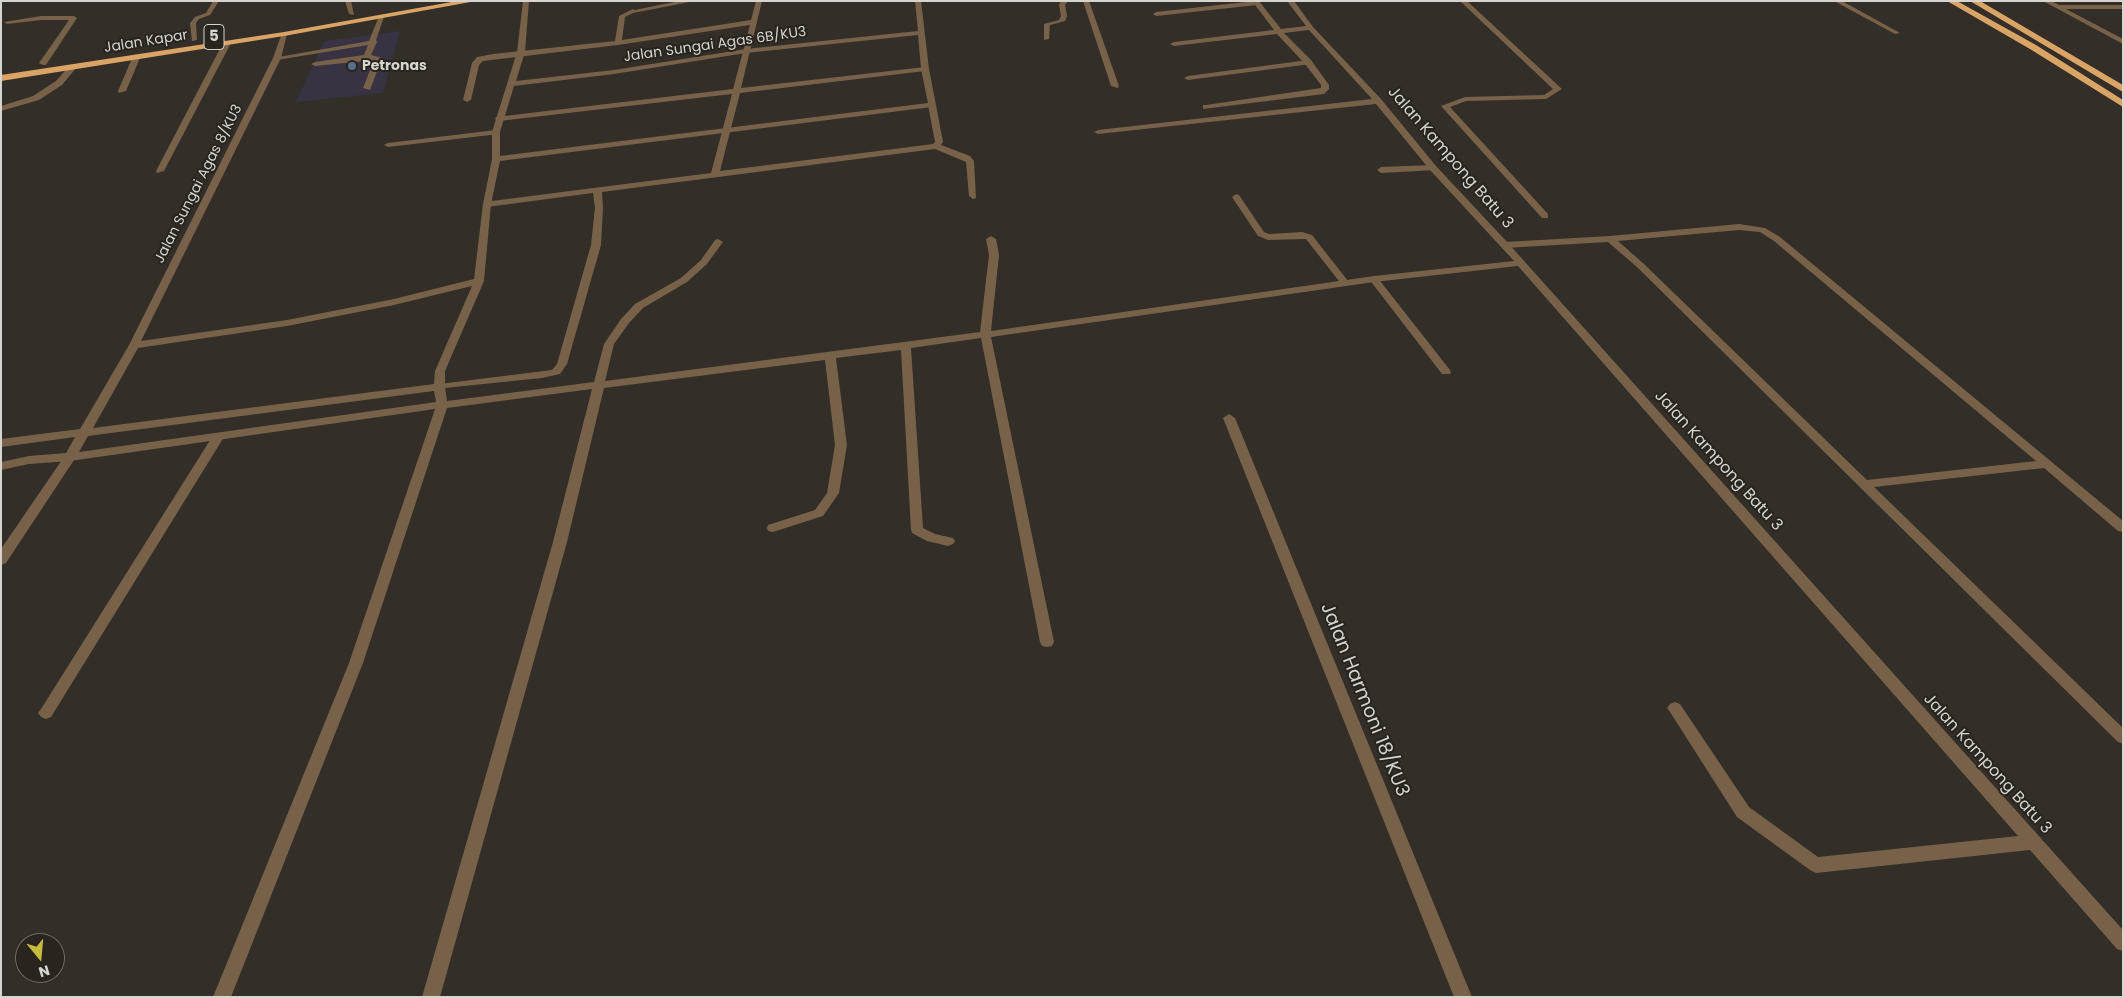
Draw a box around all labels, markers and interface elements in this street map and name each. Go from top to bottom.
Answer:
road number: 5 [204,24,224,50]
street label: Jalan Sungai Agas 6B/KU3 [623,24,807,66]
street label: Jalan Kapar [103,27,189,57]
place label: Petronas [362,58,427,74]
marker: Petronas [346,60,358,72]
street label: Jalan Kampong Batu 3 [1383,83,1517,233]
street label: Jalan Sungai Agas 8/KU3 [152,102,246,266]
street label: Jalan Kampong Batu 3 [1650,387,1786,535]
street label: Jalan Harmoni 18/KU3 [1315,600,1413,800]
street label: Jalan Kampong Batu 3 [1919,690,2055,838]
north arrow [15,933,65,983]
text: N [36,960,52,982]

